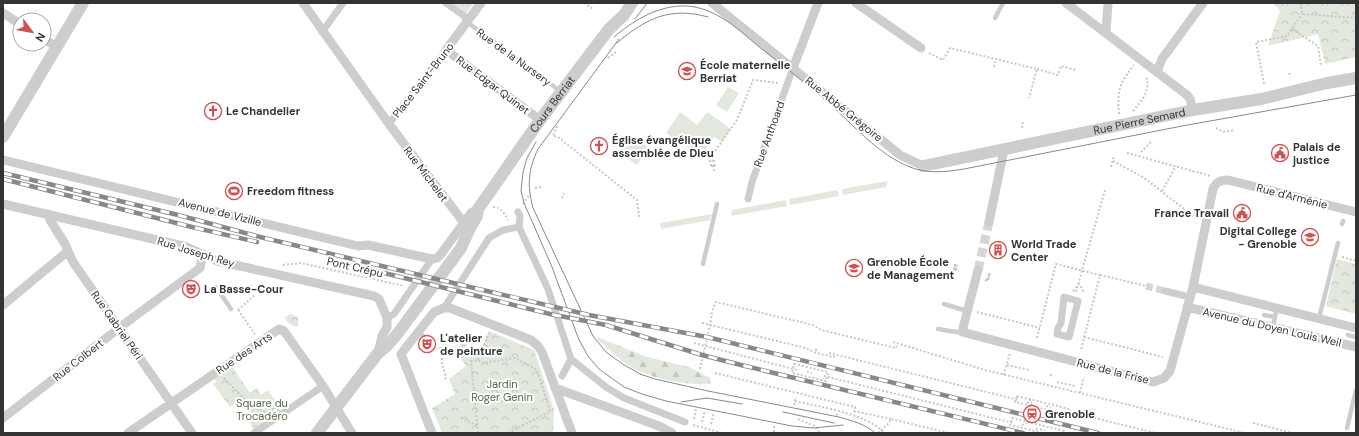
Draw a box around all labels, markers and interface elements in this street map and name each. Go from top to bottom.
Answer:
north arrow [12,12,52,52]
street label: Rue de la Nursery [474,25,554,89]
text: N [32,30,49,44]
street label: Place Saint-Bruno [389,40,457,120]
street label: Rue Edgar Quinet [453,53,533,117]
place label: École maternelle Berriat [700,58,791,85]
school or university icon: École maternelle Berriat [677,61,697,81]
street label: Cours Berriat [526,73,578,135]
street label: Rue Abbé Grégoire [802,73,886,145]
street label: Rue Anthoard [751,99,788,169]
church icon: Le Chandelier [203,101,223,121]
place label: Le Chandelier [226,104,301,118]
street label: Rue Pierre Semard [1092,105,1187,137]
place label: Église évangélique assemblée de Dieu [612,133,714,160]
church icon: Église évangélique assemblée de Dieu [589,136,609,156]
place label: Palais de justice [1292,140,1341,167]
public building icon: Palais de justice [1270,143,1290,163]
street label: Rue Michelet [401,144,451,204]
street label: Rue d'Arménie [1255,180,1329,212]
sports icon: Freedom fitness [224,181,244,201]
place label: Freedom fitness [247,184,334,198]
street label: Avenue de Vizille [177,195,263,229]
public building icon: France Travail [1232,203,1252,223]
place label: France Travail [1154,206,1229,220]
place label: Digital College - Grenoble [1220,224,1297,251]
school or university icon: Digital College - Grenoble [1300,227,1320,247]
street label: Rue Joseph Rey [156,234,236,270]
place label: World Trade Center [1011,237,1077,264]
building icon: World Trade Center [988,240,1008,260]
street label: Pont Crépu [325,254,385,280]
place label: Grenoble École de Management [867,255,955,282]
school or university icon: Grenoble École de Management [844,258,864,278]
theatre icon: La Basse-Cour [181,279,201,299]
place label: La Basse-Cour [204,282,284,296]
street label: Rue Gabriel Péri [88,288,146,362]
street label: Avenue du Doyen Louis Weil [1201,304,1343,350]
street label: Rue des Arts [213,329,275,377]
place label: L'atelier de peinture [440,331,503,358]
theatre icon: L'atelier de peinture [417,334,437,354]
street label: Rue Colbert [50,336,106,384]
street label: Rue de la Frise [1075,355,1151,387]
park label: Jardin Roger Genin [471,377,533,404]
park label: Square du Trocadéro [236,396,288,423]
station icon: Grenoble [1022,404,1042,424]
place label: Grenoble [1045,407,1095,421]

